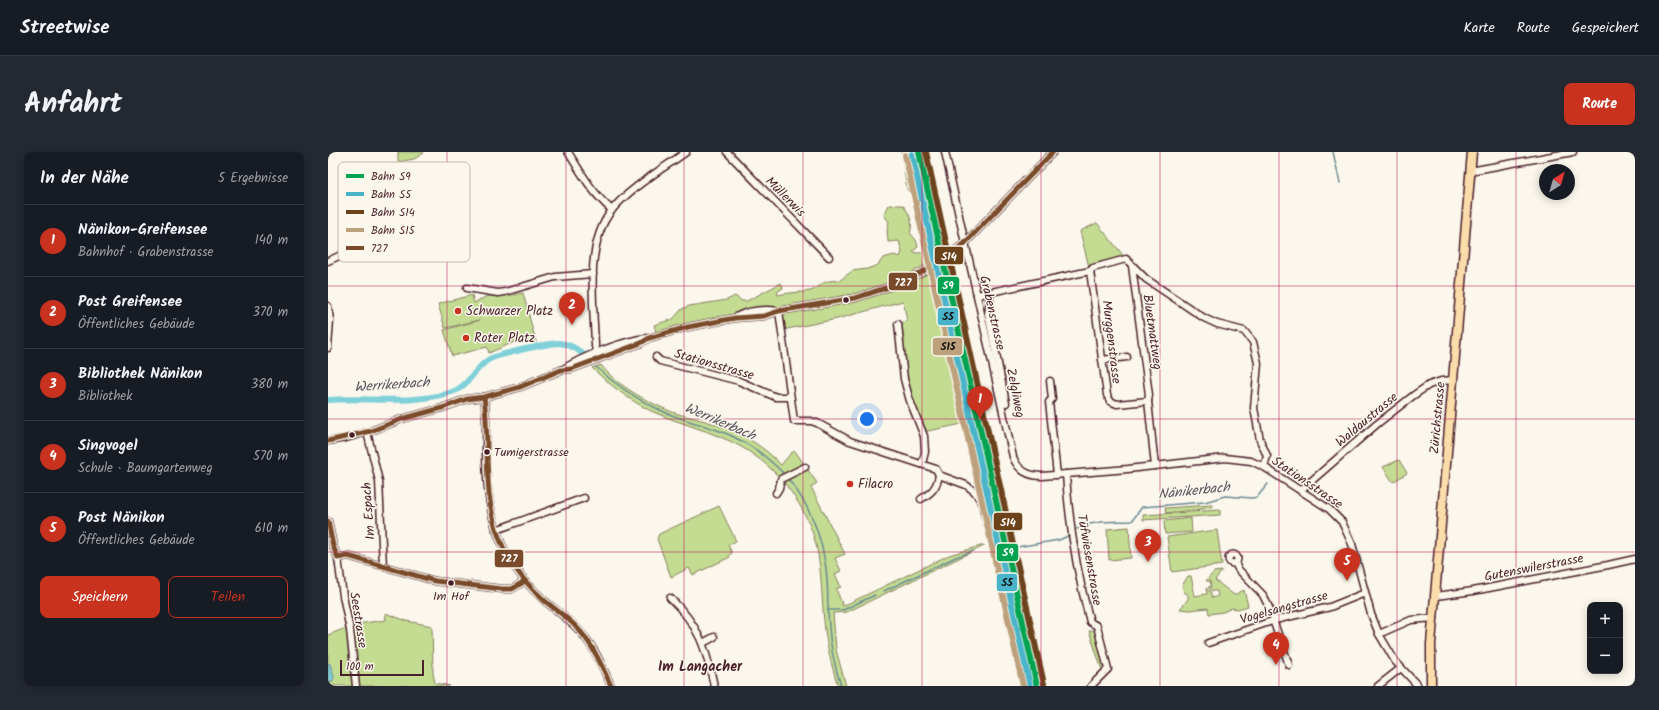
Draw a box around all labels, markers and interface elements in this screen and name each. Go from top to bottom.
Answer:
text: Streetwise [20,13,110,43]
text: Karte [1464,17,1495,39]
text: Route [1517,17,1550,39]
text: Gespeichert [1572,17,1639,39]
text: Anfahrt [24,82,122,127]
button: Route [1564,83,1635,125]
legend [338,162,470,262]
north arrow [1539,164,1575,200]
text: In der Nähe [40,165,129,192]
text: 5 Ergebnisse [218,168,288,189]
text: Bahn S9 [371,168,411,186]
street label: Müllerwis [760,172,811,223]
text: Bahn S5 [371,186,412,204]
text: Bahn S14 [371,204,415,222]
text: Nänikon-Greifensee [78,218,207,242]
text: Bahn S15 [371,222,416,240]
text: 1 [51,230,55,251]
text: 140 m [255,230,288,251]
text: 727 [371,240,388,258]
text: Bahnhof · Grabenstrasse [78,242,213,263]
line badge: S14 [934,246,964,265]
text: S14 [941,248,957,266]
line badge: 727 [888,272,918,291]
text: 727 [895,274,912,292]
street label: Grabenstrasse [973,274,1011,352]
line badge: S9 [937,276,960,295]
text: S9 [942,277,954,295]
text: Post Greifensee [78,290,182,314]
pin: 2 [559,292,585,325]
street label: Bluetmattweg [1136,293,1168,371]
unlabelled marker [841,295,851,305]
street label: Murggenstrasse [1095,299,1127,385]
place label: Schwarzer Platz [466,301,553,322]
text: 2 [49,302,57,323]
text: 370 m [253,302,288,323]
marker: Schwarzer Platz [453,306,463,316]
line badge: S5 [937,307,959,326]
text: S5 [942,308,955,326]
text: Öffentliches Gebäude [78,314,195,335]
place label: Roter Platz [474,328,535,349]
marker: Roter Platz [461,333,471,343]
line badge: S15 [932,337,963,356]
text: S15 [941,338,957,356]
street label: Stationsstrasse [671,344,757,386]
text: Bibliothek Nänikon [78,362,202,386]
street label: Zelgliweg [1000,366,1030,420]
water label: Werrikerbach [354,371,432,399]
text: 3 [49,374,57,395]
text: 380 m [251,374,288,395]
street label: Zürichstrasse [1424,381,1452,455]
text: Bibliothek [78,386,132,407]
pin: 1 [967,386,993,419]
street label: Waldaustrasse [1331,387,1403,453]
water label: Werrikerbach [681,397,760,447]
your location [857,409,877,429]
unlabelled marker [347,430,357,440]
text: Singvogel [78,434,137,458]
place label: Tumigerstrasse [494,443,569,462]
text: 4 [49,446,57,467]
text: 570 m [253,446,288,467]
marker: Tumigerstrasse [482,447,492,457]
street label: Stationsstrasse [1267,451,1347,515]
text: Schule · Baumgartenweg [78,458,213,479]
place label: Filacro [858,474,893,495]
water label: Nänikerbach [1157,476,1232,506]
marker: Filacro [845,479,855,489]
street label: Im Espach [357,481,381,541]
text: Post Nänikon [78,506,165,530]
line badge: S14 [993,512,1023,531]
street label: Tüfwiesenstrasse [1071,513,1107,607]
text: S14 [1000,514,1016,532]
text: 5 [50,518,56,539]
text: 610 m [255,518,288,539]
pin: 3 [1135,529,1161,562]
text: Öffentliches Gebäude [78,530,195,551]
line badge: S9 [996,543,1019,562]
text: S9 [1002,544,1014,562]
pin: 5 [1334,548,1360,581]
street label: Gutenswilerstrasse [1483,548,1586,588]
line badge: 727 [494,549,524,568]
text: 727 [501,550,518,568]
line badge: S5 [996,573,1018,592]
text: S5 [1001,574,1014,592]
button: Speichern [40,576,160,618]
button: Teilen [168,576,288,618]
marker: Im Hof [446,578,456,588]
street label: Vogelsangstrasse [1238,585,1331,631]
place label: Im Hof [433,587,471,606]
street label: Seestrasse [343,590,373,650]
map controls [1587,602,1623,674]
button: + [1587,602,1623,638]
pin: 4 [1263,632,1289,665]
button: − [1587,638,1623,674]
district label: Im Langacher [658,656,743,678]
scale bar [340,658,424,677]
text: 100 m [346,658,374,676]

